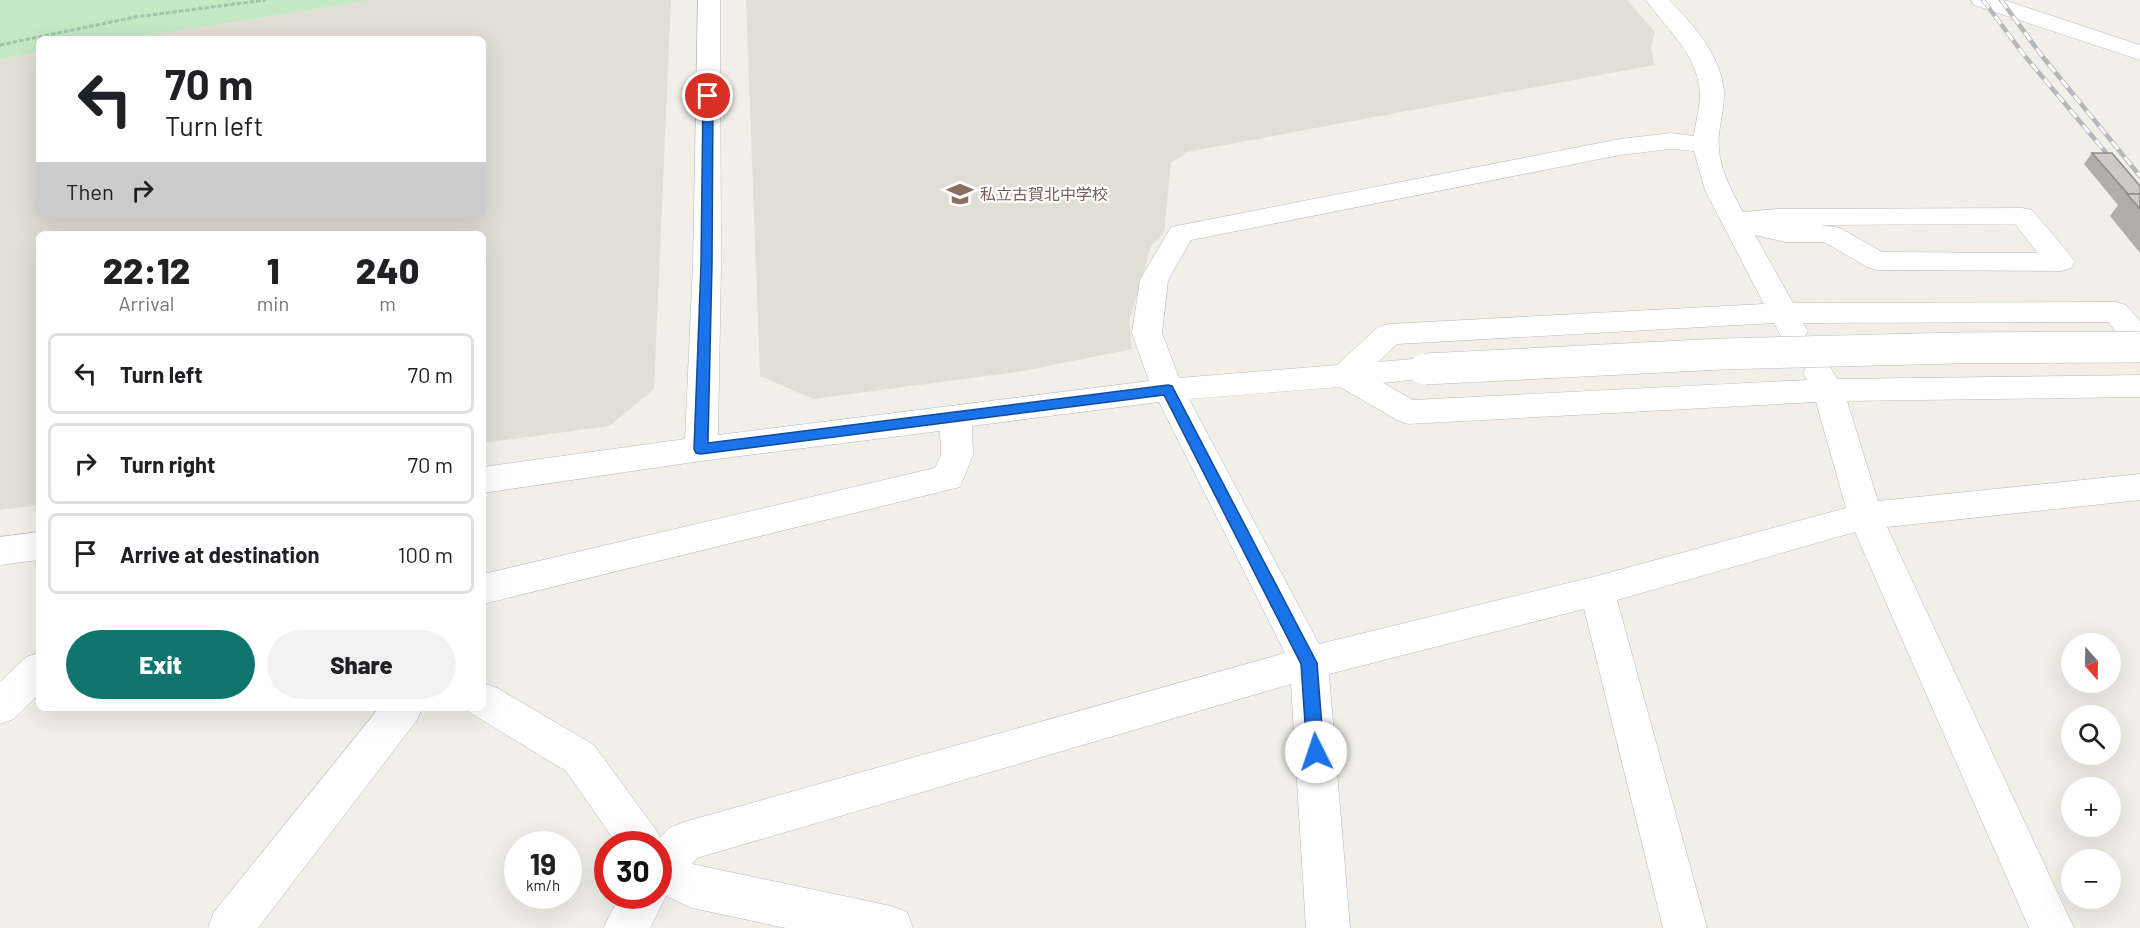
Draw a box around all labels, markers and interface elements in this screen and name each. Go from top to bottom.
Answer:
text: 70 m [165,58,253,108]
icon: left [66,60,144,138]
pin [682,70,733,121]
icon: arrive [691,79,724,112]
text: Turn left [165,109,263,141]
icon: right [126,174,159,207]
text: Then [66,178,114,204]
school or university icon: 私立古賀北中学校 [945,179,975,209]
place label: 私立古賀北中学校 [980,184,1108,203]
text: 22:12 [103,248,190,291]
text: 1 [267,248,279,291]
text: 240 [356,248,419,291]
text: Arrival [118,291,174,315]
text: min [257,291,289,315]
text: m [379,291,396,315]
icon: left [69,357,102,390]
text: Turn left [120,361,203,387]
text: 70 m [408,361,453,387]
icon: right [69,447,102,480]
text: Turn right [120,451,215,477]
text: 70 m [408,451,453,477]
icon: arrive [69,537,102,570]
text: Arrive at destination [120,541,319,567]
text: 100 m [398,541,453,567]
button: Exit [66,630,255,699]
button: Share [267,630,456,699]
north arrow [2061,633,2121,693]
map controls [2061,633,2121,909]
button: search [2061,705,2121,765]
position arrow [1284,720,1348,784]
button: + [2061,777,2121,837]
speed limit sign: 30 [594,831,672,909]
text: 19 [530,845,556,881]
button: − [2061,849,2121,909]
text: km/h [526,876,560,894]

